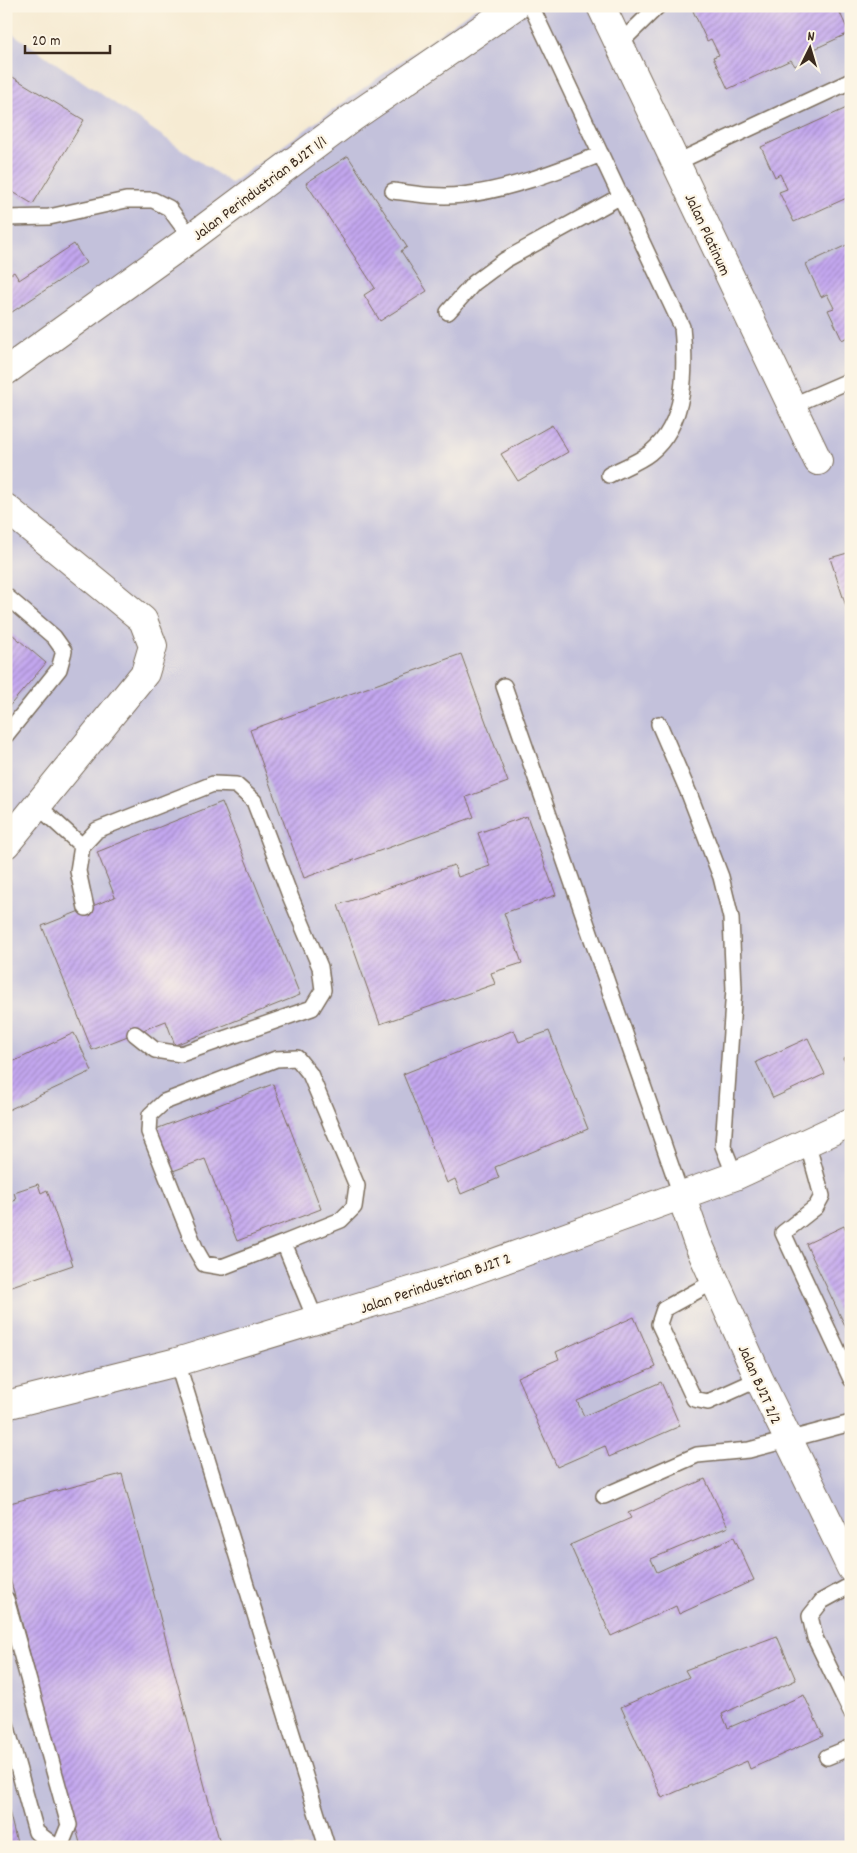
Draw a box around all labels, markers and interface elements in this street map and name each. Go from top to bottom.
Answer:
scale bar [25,22,110,54]
north arrow [784,22,834,72]
text: N [807,27,815,47]
text: 20 m [32,31,60,53]
street label: Jalan Perindustrian BJ2T 1/1 [189,131,332,247]
street label: Jalan Platinum [678,190,736,280]
street label: Jalan Perindustrian BJ2T 2 [357,1248,514,1321]
street label: Jalan BJ2T 2/2 [731,1342,786,1428]

